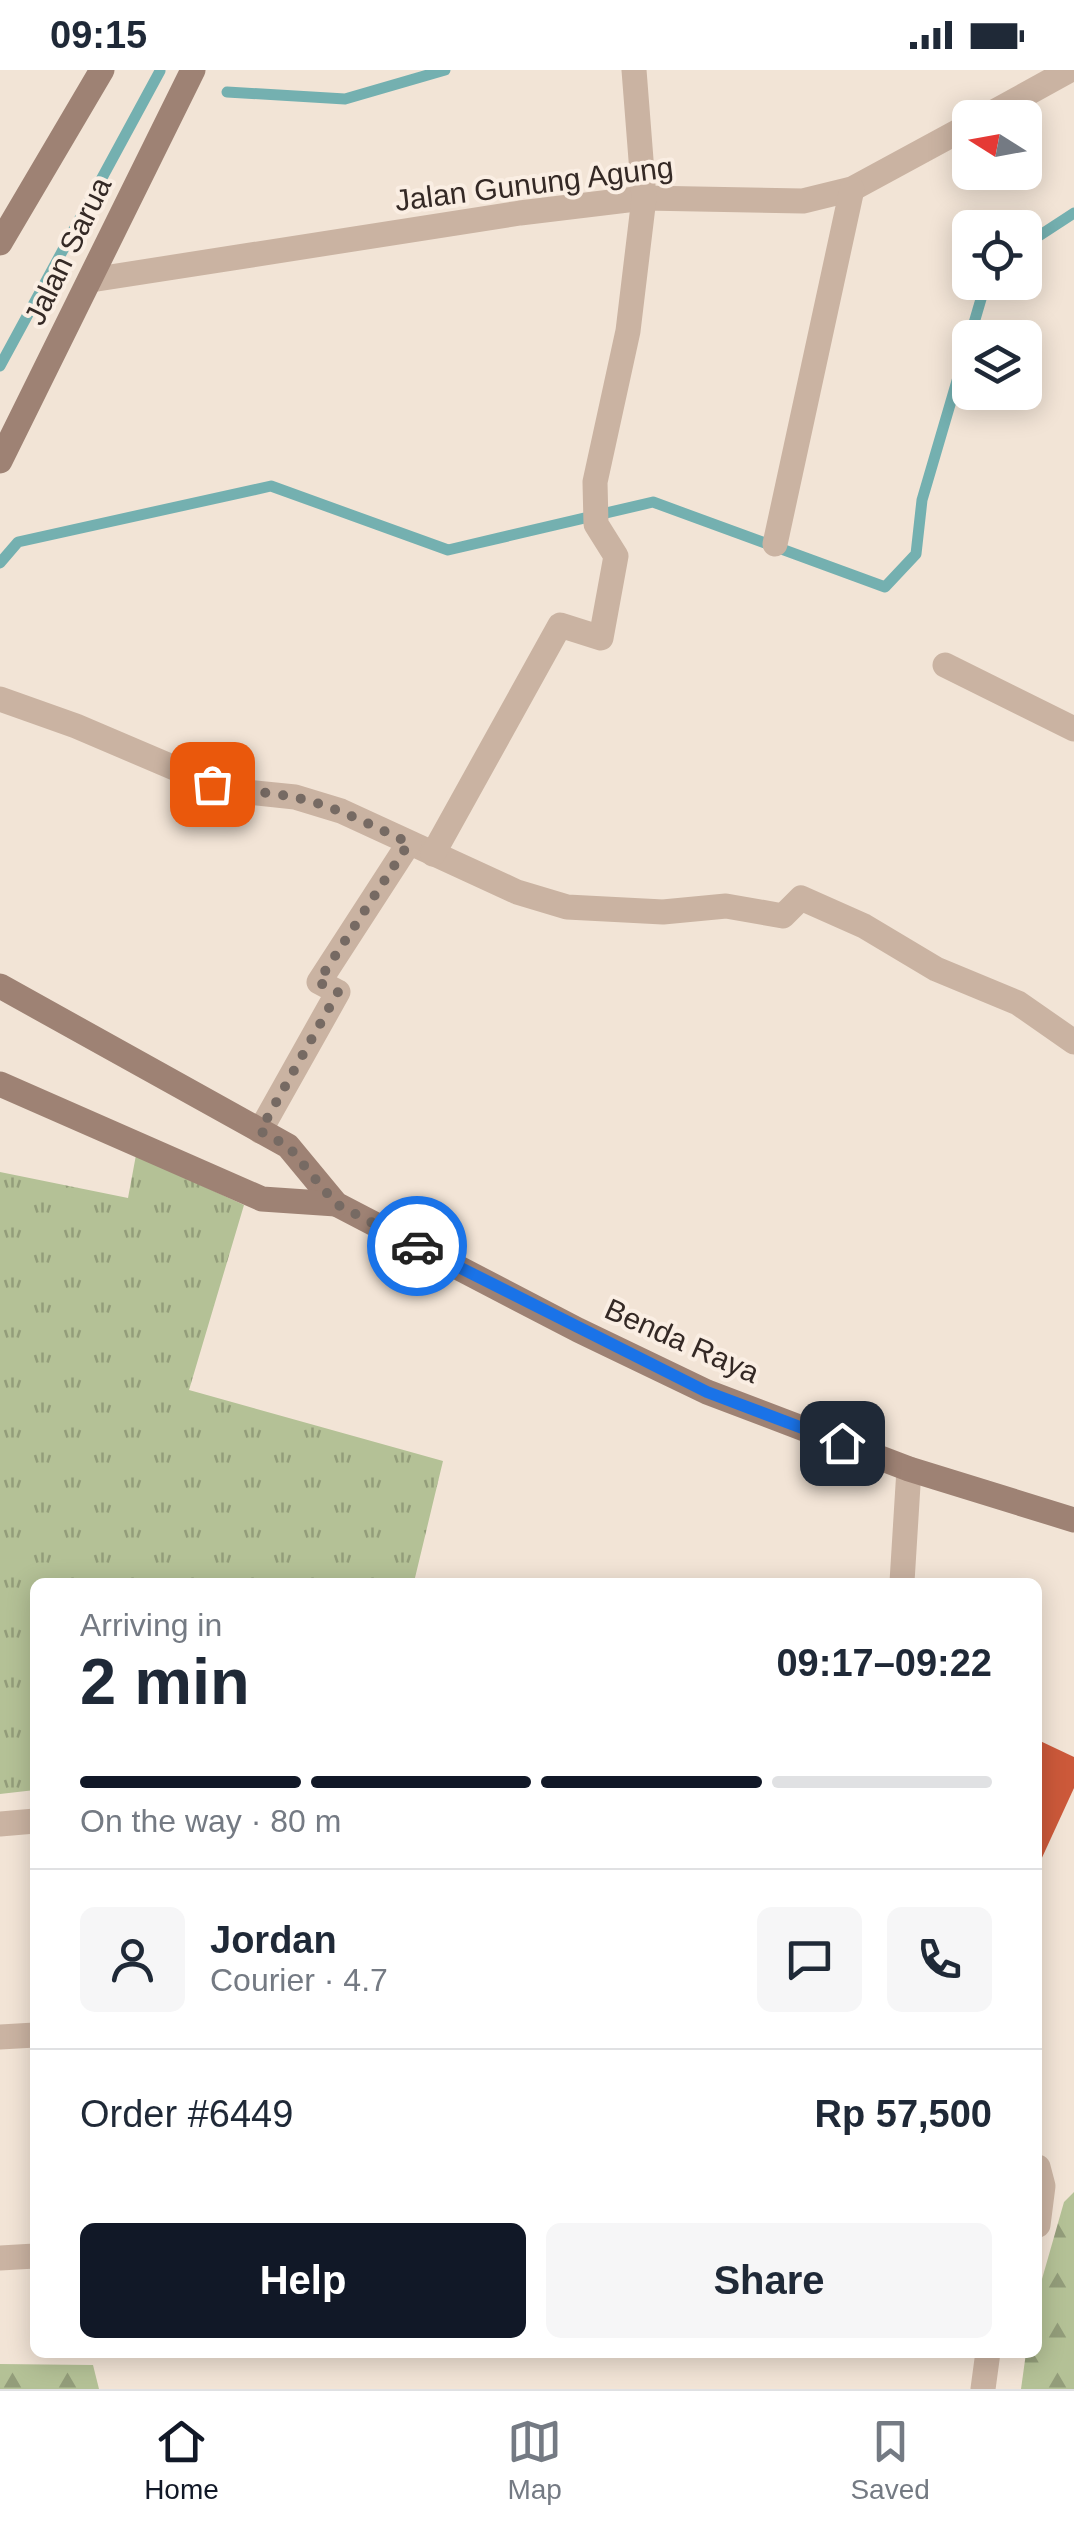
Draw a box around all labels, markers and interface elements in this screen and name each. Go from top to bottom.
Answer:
text: 09:15 [50,14,147,56]
north arrow [952,100,1042,190]
map controls [952,100,1042,410]
street label: Jalan Gunung Agung [393,150,675,217]
street label: Jalan Sarua [18,171,118,330]
button: locate [952,210,1042,300]
button: layers [952,320,1042,410]
pin [170,742,255,827]
icon: bag [185,757,240,812]
courier [367,1196,467,1296]
icon: car [390,1219,445,1274]
street label: Benda Raya [600,1292,765,1389]
pin [800,1401,885,1486]
icon: home [815,1416,870,1471]
text: Arriving in [80,1607,222,1643]
text: 09:17–09:22 [776,1642,992,1684]
text: 2 min [80,1645,250,1718]
text: On the way · 80 m [80,1803,341,1839]
button: person [80,1907,185,2012]
button: chat [757,1907,862,2012]
button: phone [887,1907,992,2012]
text: Jordan [210,1919,337,1961]
text: Courier · 4.7 [210,1962,388,1998]
text: Order #6449 [80,2093,293,2135]
text: Rp 57,500 [815,2093,992,2135]
button: Help [80,2223,526,2338]
button: Share [546,2223,992,2338]
tab: Home [144,2414,219,2506]
tab: Map [507,2414,562,2506]
tab: Saved [850,2414,930,2506]

